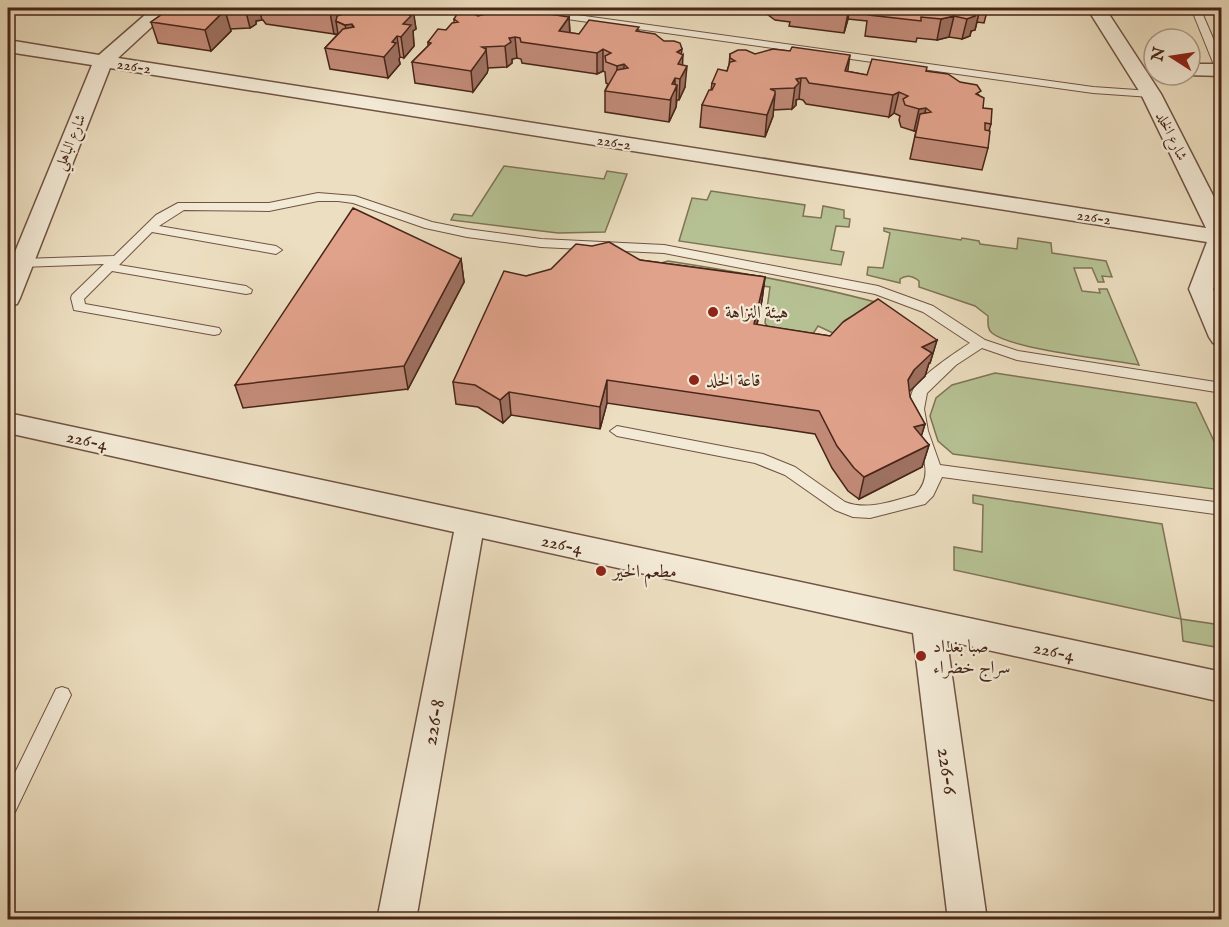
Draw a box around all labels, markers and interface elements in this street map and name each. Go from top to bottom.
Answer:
north arrow [1142,27,1202,87]
text: N [1148,45,1171,64]
street label: 226-2 [115,54,152,79]
street label: شارع الخلد [1149,109,1192,165]
street label: شارع الباهلي [51,111,94,175]
street label: 226-2 [595,130,632,155]
street label: 226-2 [1075,205,1112,230]
place label: هيئة النزاهة [725,302,788,325]
marker: هيئة النزاهة [706,305,720,319]
place label: قاعة الخلد [706,370,761,393]
marker: قاعة الخلد [687,373,701,387]
street label: 226-4 [64,426,110,457]
street label: 226-4 [539,530,585,561]
place label: مطعم الخير [611,561,677,588]
marker: مطعم الخير [594,564,608,578]
place label: صبا بغداد سراج خضراء [933,636,1011,683]
street label: 226-4 [1031,637,1077,668]
marker: صبا بغداد سراج خضراء [914,649,928,663]
street label: 226-8 [417,697,452,748]
street label: 226-6 [930,746,963,798]

